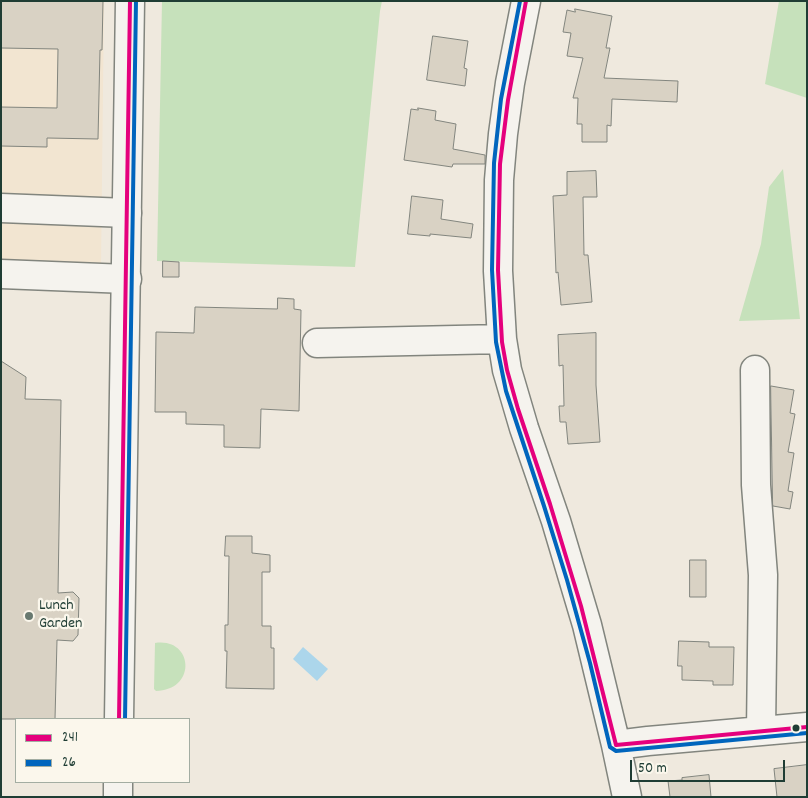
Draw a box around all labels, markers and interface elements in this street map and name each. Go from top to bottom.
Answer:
place label: Lunch Garden [39,597,82,635]
marker: Lunch Garden [23,610,35,622]
legend [15,718,190,783]
unlabelled marker [791,723,801,733]
text: 241 [62,727,78,749]
scale bar [633,750,788,782]
text: 26 [62,752,76,774]
text: 50 m [638,758,667,780]

